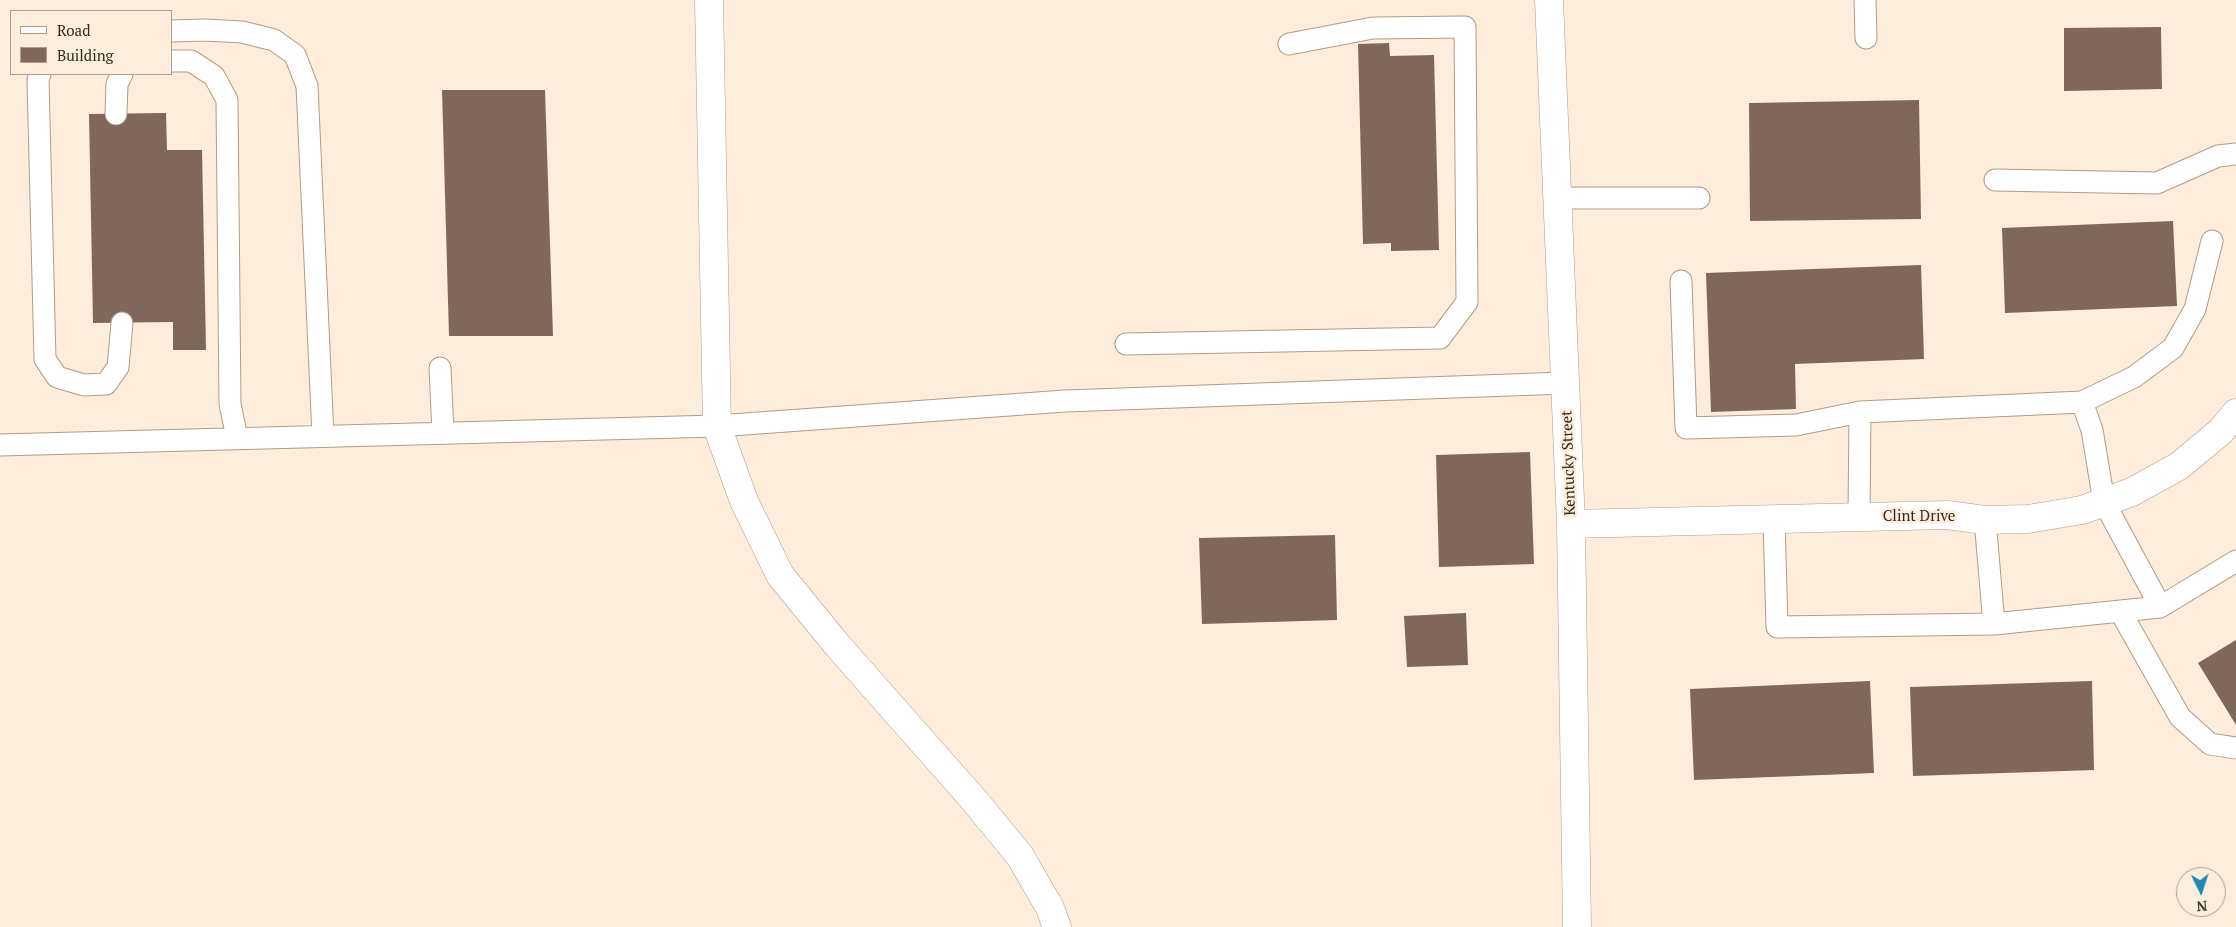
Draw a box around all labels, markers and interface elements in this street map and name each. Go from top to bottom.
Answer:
legend [10,10,172,75]
text: Road [57,20,90,40]
text: Building [57,45,114,65]
street label: Kentucky Street [1558,410,1580,516]
street label: Clint Drive [1883,508,1955,526]
north arrow [2176,867,2226,917]
text: N [2196,897,2208,916]

